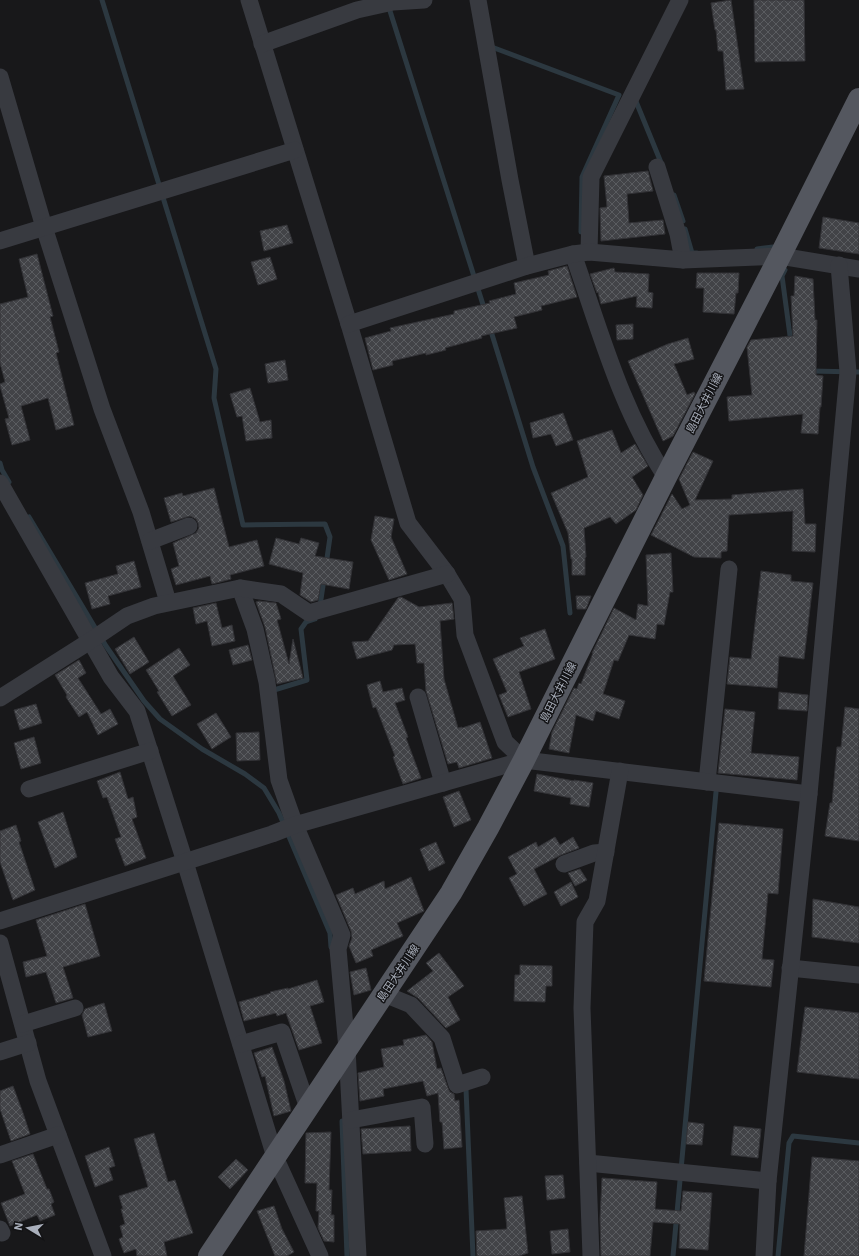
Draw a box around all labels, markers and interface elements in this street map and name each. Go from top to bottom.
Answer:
street label: 島田大井川線 [683,370,725,436]
street label: 島田大井川線 [537,659,579,725]
street label: 島田大井川線 [374,942,422,1004]
north arrow [8,1208,48,1248]
text: N [11,1221,26,1231]

